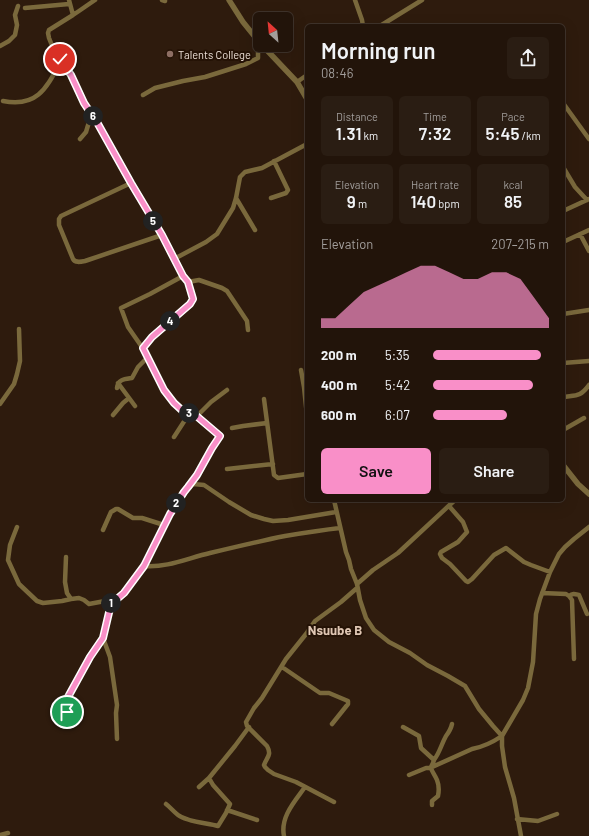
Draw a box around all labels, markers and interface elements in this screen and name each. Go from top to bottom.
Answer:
north arrow [253,12,293,52]
map controls [253,12,293,52]
text: Morning run [321,37,435,63]
button: share [507,37,549,79]
pin [43,42,77,76]
icon: check [49,48,71,70]
place label: Talents College [178,48,251,61]
marker: Talents College [165,49,175,59]
text: 08:46 [321,65,353,81]
pin: 6 [83,106,103,126]
text: 6 [90,109,96,122]
text: Distance [336,110,378,123]
text: Time [423,110,447,123]
text: Pace [501,110,525,123]
text: 1.31 [336,123,361,143]
text: 7:32 [419,123,451,143]
text: 5:45 [485,123,519,143]
text: km [361,129,378,142]
text: /km [519,129,541,142]
text: Elevation [335,178,379,191]
text: Heart rate [411,178,459,191]
text: kcal [503,178,523,191]
text: 9 [347,191,356,211]
text: 140 [411,191,436,211]
text: 85 [504,191,522,211]
text: m [356,197,367,210]
text: bpm [436,197,459,210]
pin: 5 [143,211,163,231]
text: 5 [150,214,156,227]
text: Elevation [321,236,373,252]
text: 207–215 m [491,236,549,252]
pin: 4 [160,311,180,331]
text: 4 [167,314,173,327]
text: 200 m [321,347,357,363]
text: 5:35 [385,347,409,363]
text: 400 m [321,377,357,393]
text: 5:42 [385,377,410,393]
pin: 3 [179,403,199,423]
text: 3 [186,406,192,419]
text: 600 m [321,407,356,423]
text: 6:07 [385,407,410,423]
button: Save [321,448,431,494]
button: Share [439,448,549,494]
pin: 2 [166,493,186,513]
text: 2 [173,496,179,509]
pin: 1 [101,593,121,613]
text: 1 [109,596,113,609]
district label: Nsuube B [308,622,362,638]
pin [50,695,84,729]
icon: arrive [56,701,78,723]

